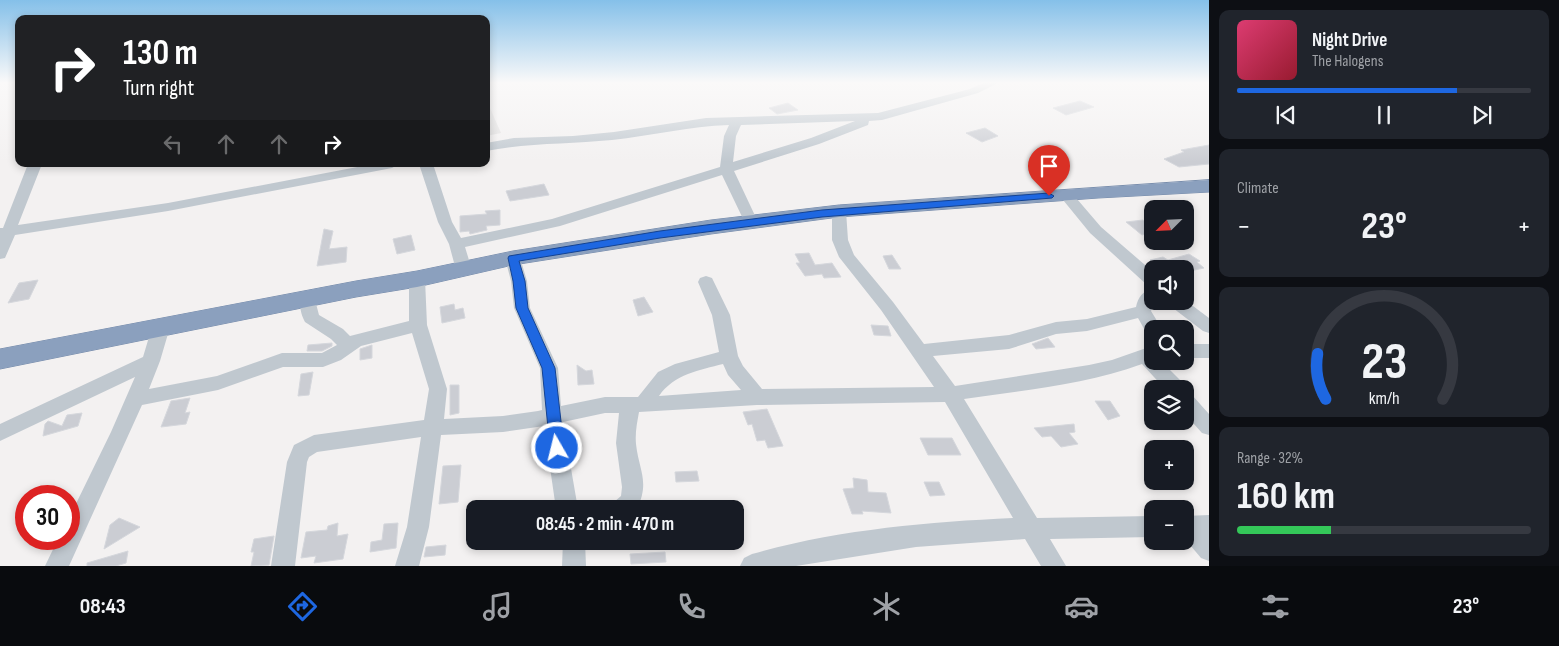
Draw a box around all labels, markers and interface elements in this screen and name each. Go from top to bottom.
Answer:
text: Night Drive [1312,29,1387,52]
text: 130 m [123,32,198,75]
icon: right [40,35,105,100]
text: The Halogens [1312,52,1383,71]
text: Turn right [123,75,194,102]
icon: previous [1272,101,1300,129]
icon: pause [1370,101,1398,129]
icon: next [1468,101,1496,129]
icon: left [159,130,187,158]
icon: ahead [212,130,240,158]
icon: ahead [265,130,293,158]
icon: right [318,130,346,158]
pin [1028,145,1070,196]
icon: arrive [1035,152,1063,180]
text: Climate [1237,179,1279,198]
north arrow [1144,200,1194,250]
map controls [1144,200,1194,550]
text: 23° [1361,204,1407,249]
text: − [1237,210,1251,243]
text: + [1517,210,1531,243]
button: sound [1144,260,1194,310]
button: search [1144,320,1194,370]
text: 23 [1361,331,1407,394]
button: layers [1144,380,1194,430]
text: km/h [1369,388,1399,409]
position arrow [530,421,582,473]
button: + [1144,440,1194,490]
text: Range · 32% [1237,449,1303,468]
text: 160 km [1237,474,1335,519]
speed limit sign: 30 [15,485,80,550]
button: − [1144,500,1194,550]
text: 08:45 · 2 min · 470 m [536,513,674,536]
icon: directions [285,589,320,624]
icon: music [480,589,515,624]
icon: phone [674,589,709,624]
icon: climate [869,589,904,624]
icon: car [1064,589,1099,624]
icon: filters [1258,589,1293,624]
text: 08:43 [80,593,126,620]
text: 23° [1453,593,1479,620]

